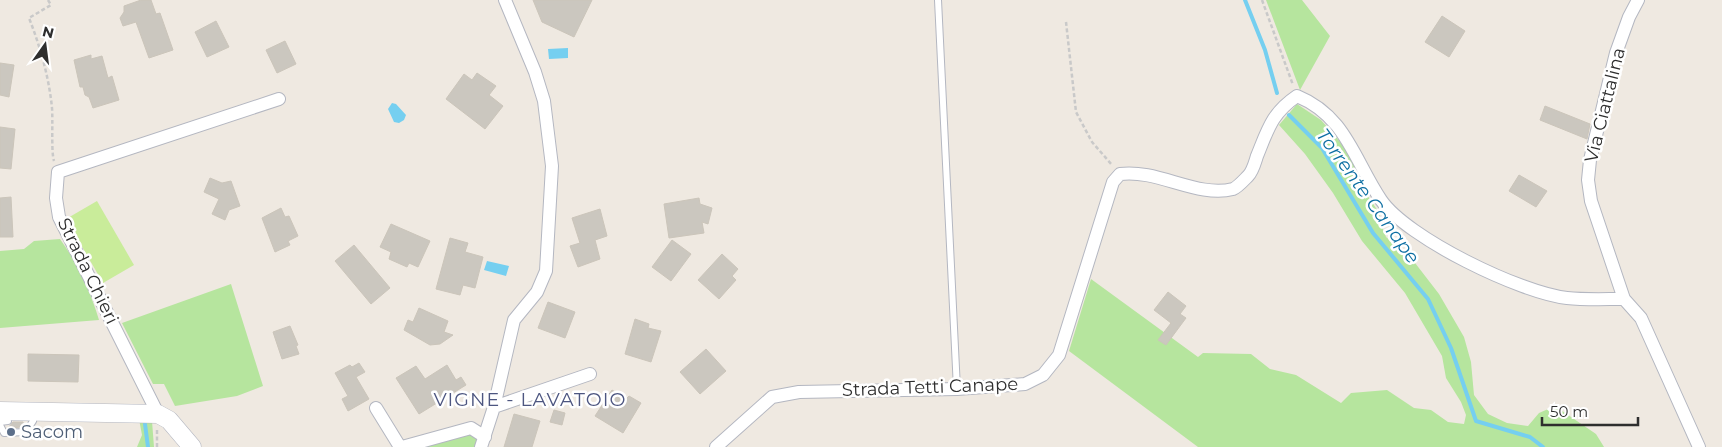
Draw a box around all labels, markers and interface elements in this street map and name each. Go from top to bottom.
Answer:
north arrow [20,20,70,70]
text: N [40,22,56,42]
street label: Via Ciattalina [1580,45,1630,165]
water label: Torrente Canape [1311,124,1425,268]
street label: Strada Chieri [53,214,123,328]
street label: Strada Tetti Canape [842,373,1019,401]
district label: VIGNE - LAVATOIO [434,388,626,411]
scale bar [1542,394,1638,426]
text: 50 m [1550,402,1588,421]
place label: Sacom [21,421,83,443]
marker: Sacom [5,426,17,438]

